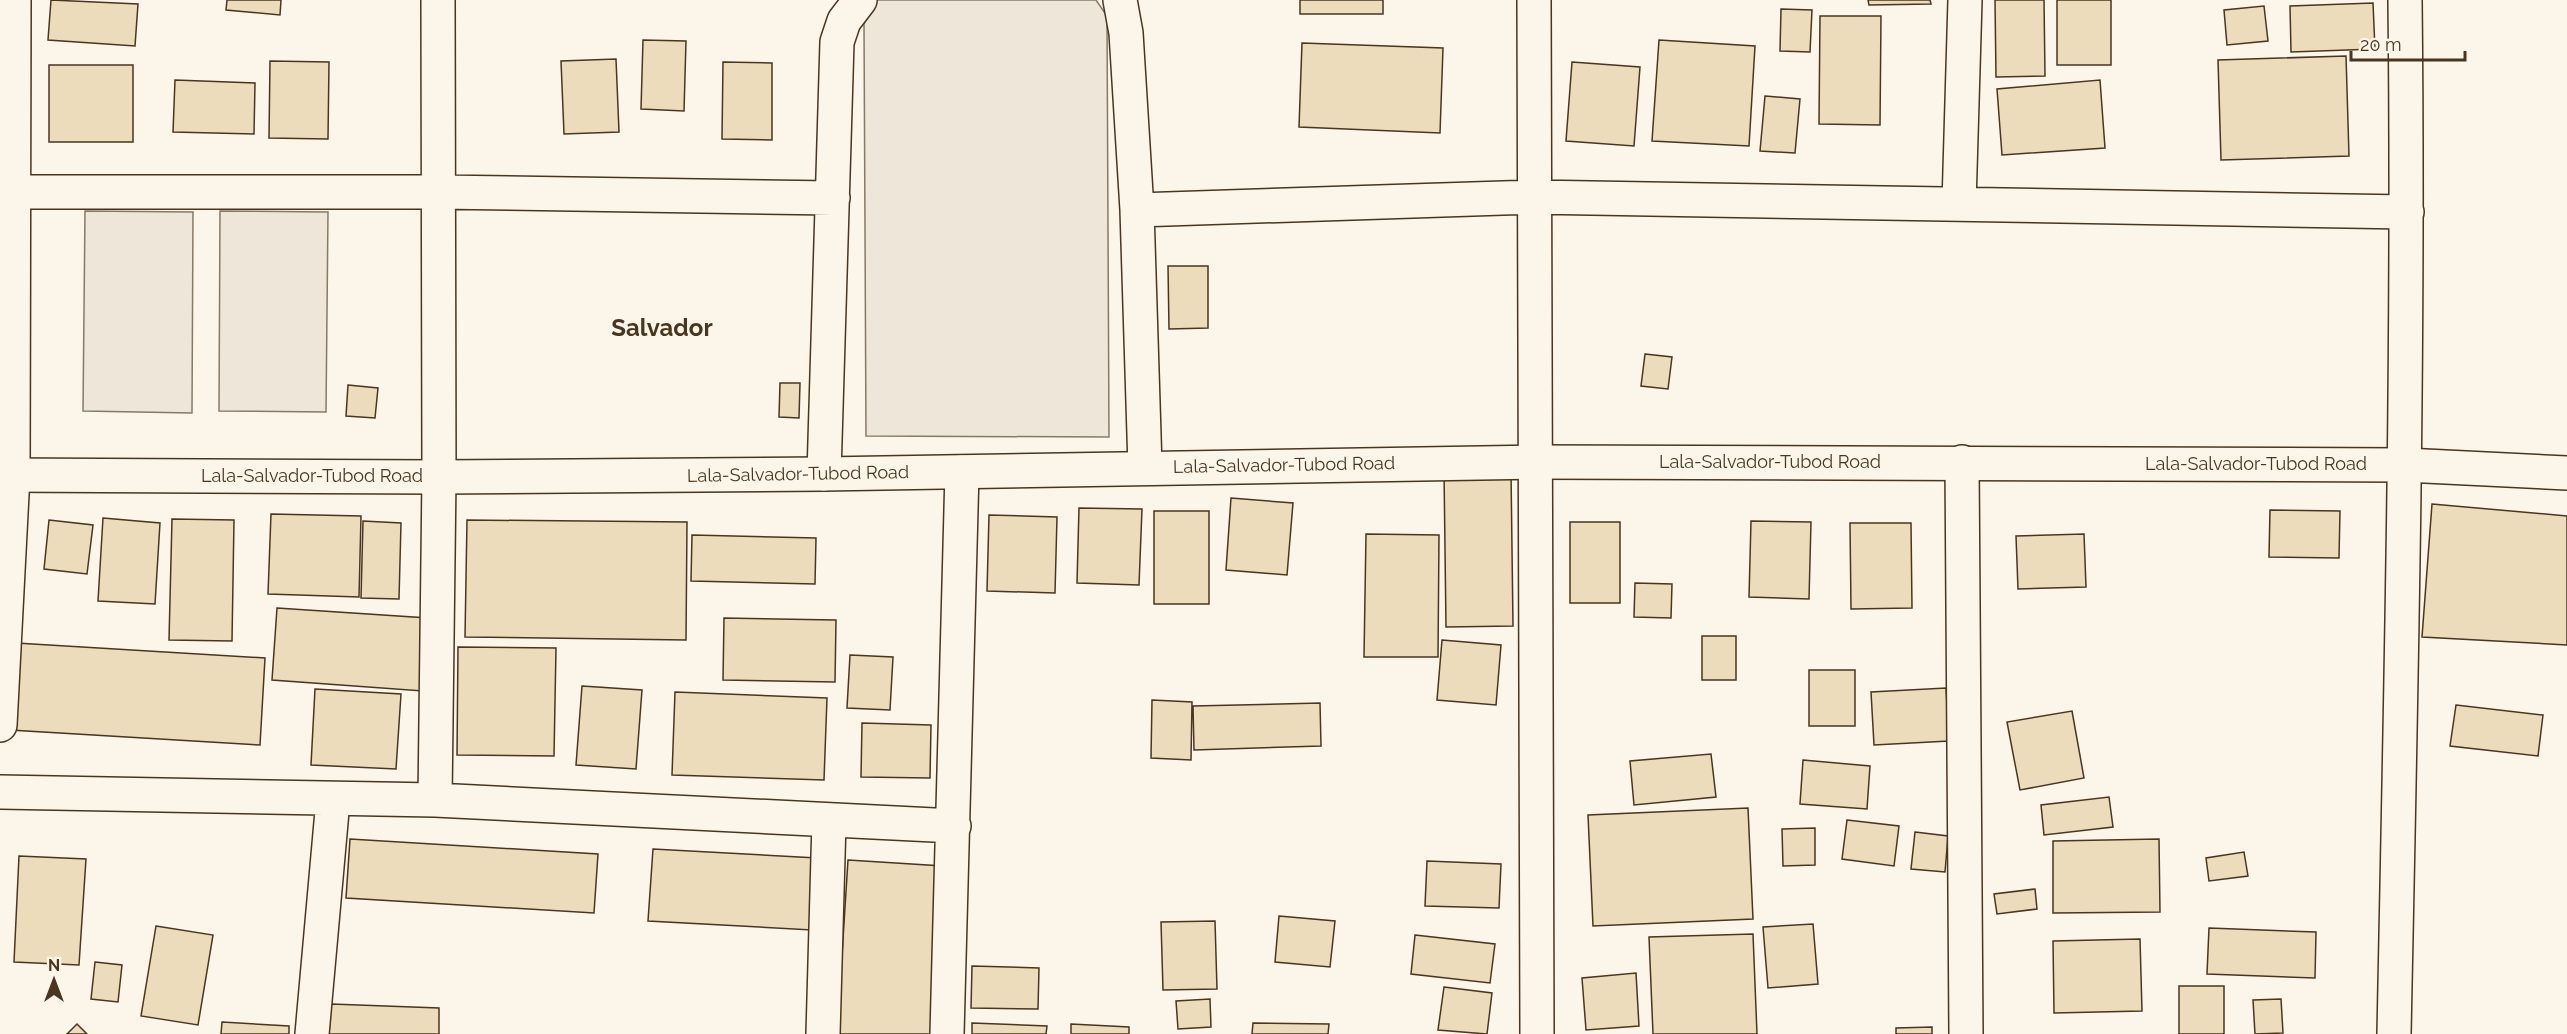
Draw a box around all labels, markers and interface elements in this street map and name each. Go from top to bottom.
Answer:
scale bar [2351,24,2465,62]
text: 20 m [2360,34,2402,55]
district label: Salvador [611,313,713,342]
street label: Lala-Salvador-Tubod Road [1659,451,1881,472]
street label: Lala-Salvador-Tubod Road [1173,452,1395,477]
street label: Lala-Salvador-Tubod Road [2145,453,2367,474]
street label: Lala-Salvador-Tubod Road [687,461,909,486]
street label: Lala-Salvador-Tubod Road [201,465,423,486]
north arrow [24,950,84,1010]
text: N [48,956,60,975]

